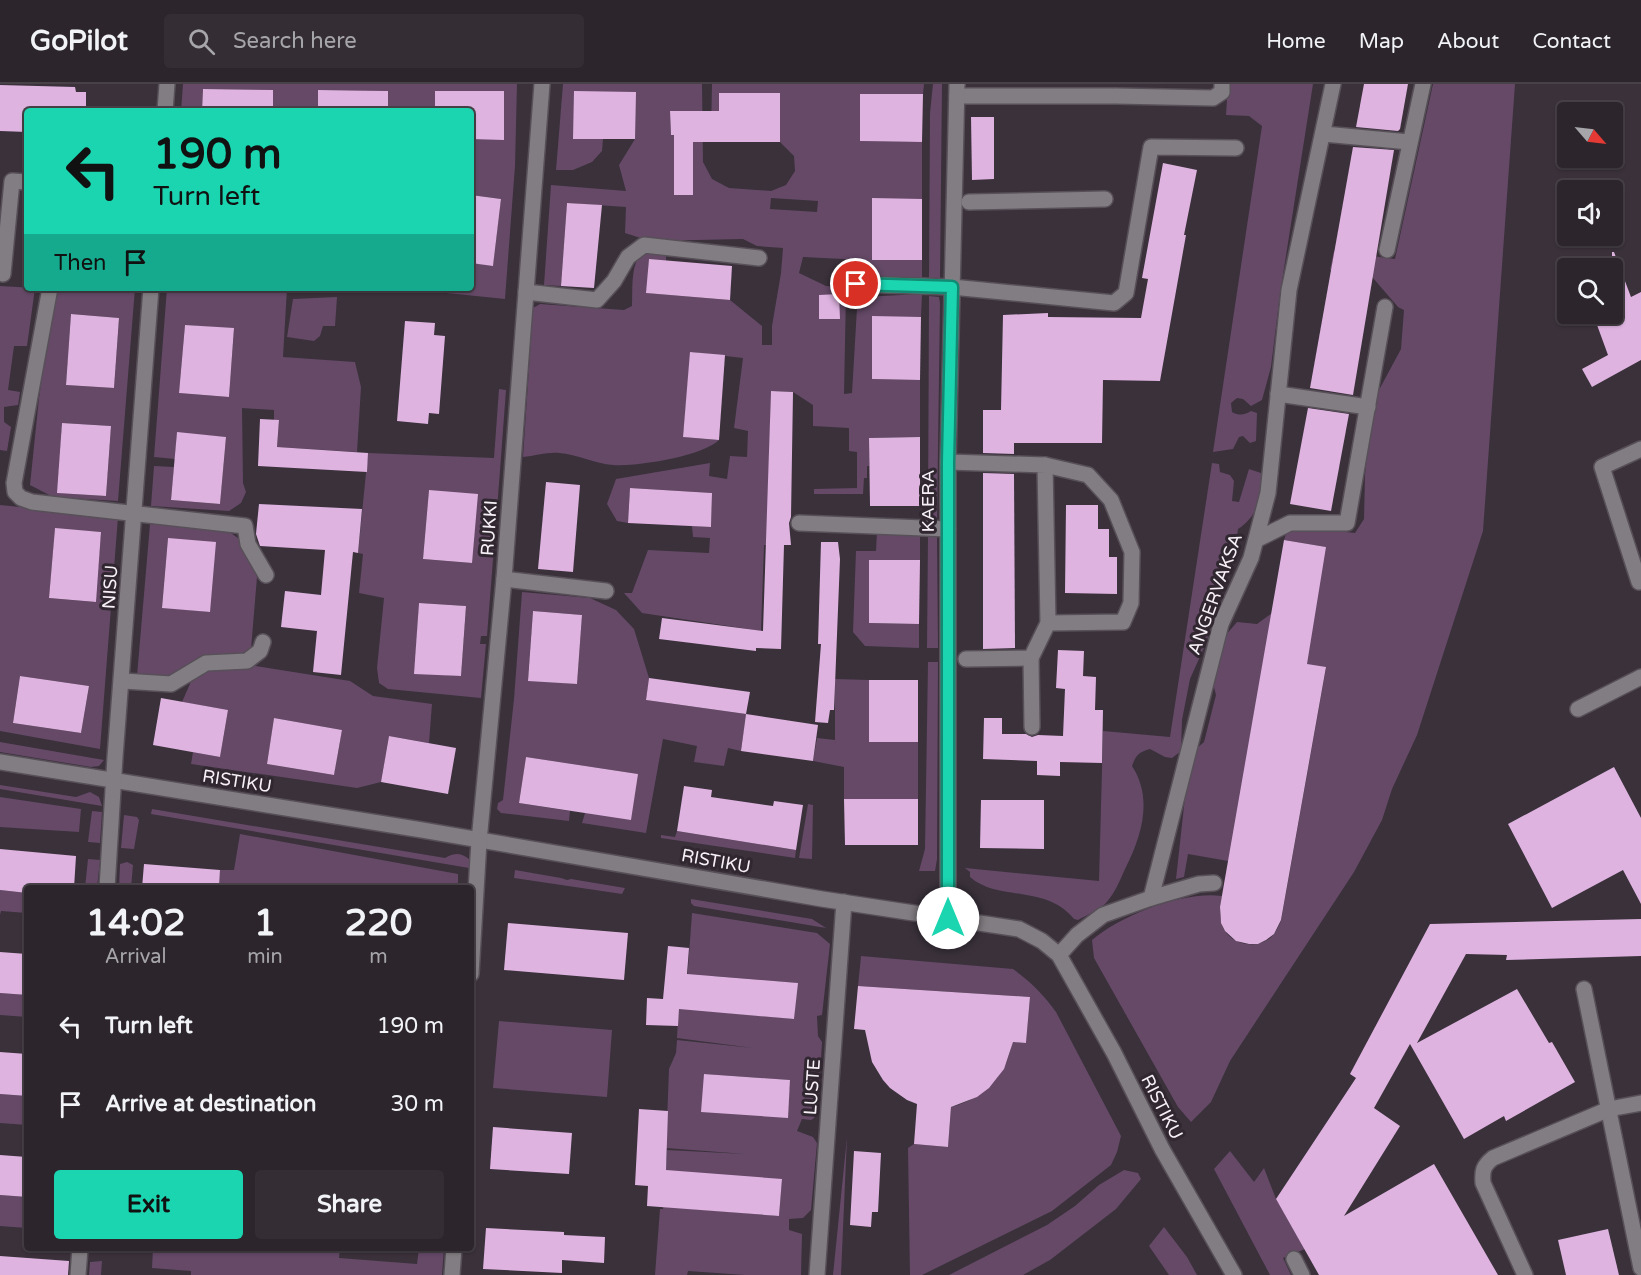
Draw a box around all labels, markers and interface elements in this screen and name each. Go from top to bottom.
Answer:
search box [164,14,584,68]
text: GoPilot [30,24,128,58]
icon: search [185,25,218,58]
text: Search here [233,28,357,54]
text: Home [1266,29,1326,54]
text: Map [1359,29,1404,54]
text: About [1437,29,1499,54]
text: Contact [1532,29,1611,54]
north arrow [1557,102,1623,168]
map controls [1557,102,1623,324]
text: 190 m [153,129,282,180]
icon: left [54,132,132,210]
text: Turn left [153,180,260,213]
button: sound [1557,180,1623,246]
icon: arrive [119,246,152,279]
text: Then [54,250,107,276]
pin [830,258,881,309]
button: search [1557,258,1623,324]
icon: arrive [839,267,872,300]
street label: KAERA [917,470,939,532]
street label: RUKKI [476,499,502,557]
street label: ANGERVAKSA [1183,530,1247,658]
street label: NISU [97,564,123,610]
street label: RISTIKU [201,765,273,797]
street label: RISTIKU [680,844,752,878]
position arrow [916,886,980,950]
text: 14:02 [86,902,186,945]
text: 1 [254,902,276,945]
text: 220 [344,902,412,945]
text: Arrival [105,945,167,969]
text: min [247,945,283,969]
text: m [369,945,388,969]
icon: left [54,1010,87,1043]
text: Turn left [105,1013,193,1039]
text: 190 m [377,1013,444,1039]
street label: LUSTE [799,1058,825,1116]
street label: RISTIKU [1136,1071,1188,1143]
icon: arrive [54,1088,87,1121]
text: Arrive at destination [105,1091,316,1117]
text: 30 m [390,1091,444,1117]
button: Exit [54,1170,243,1239]
button: Share [255,1170,444,1239]

